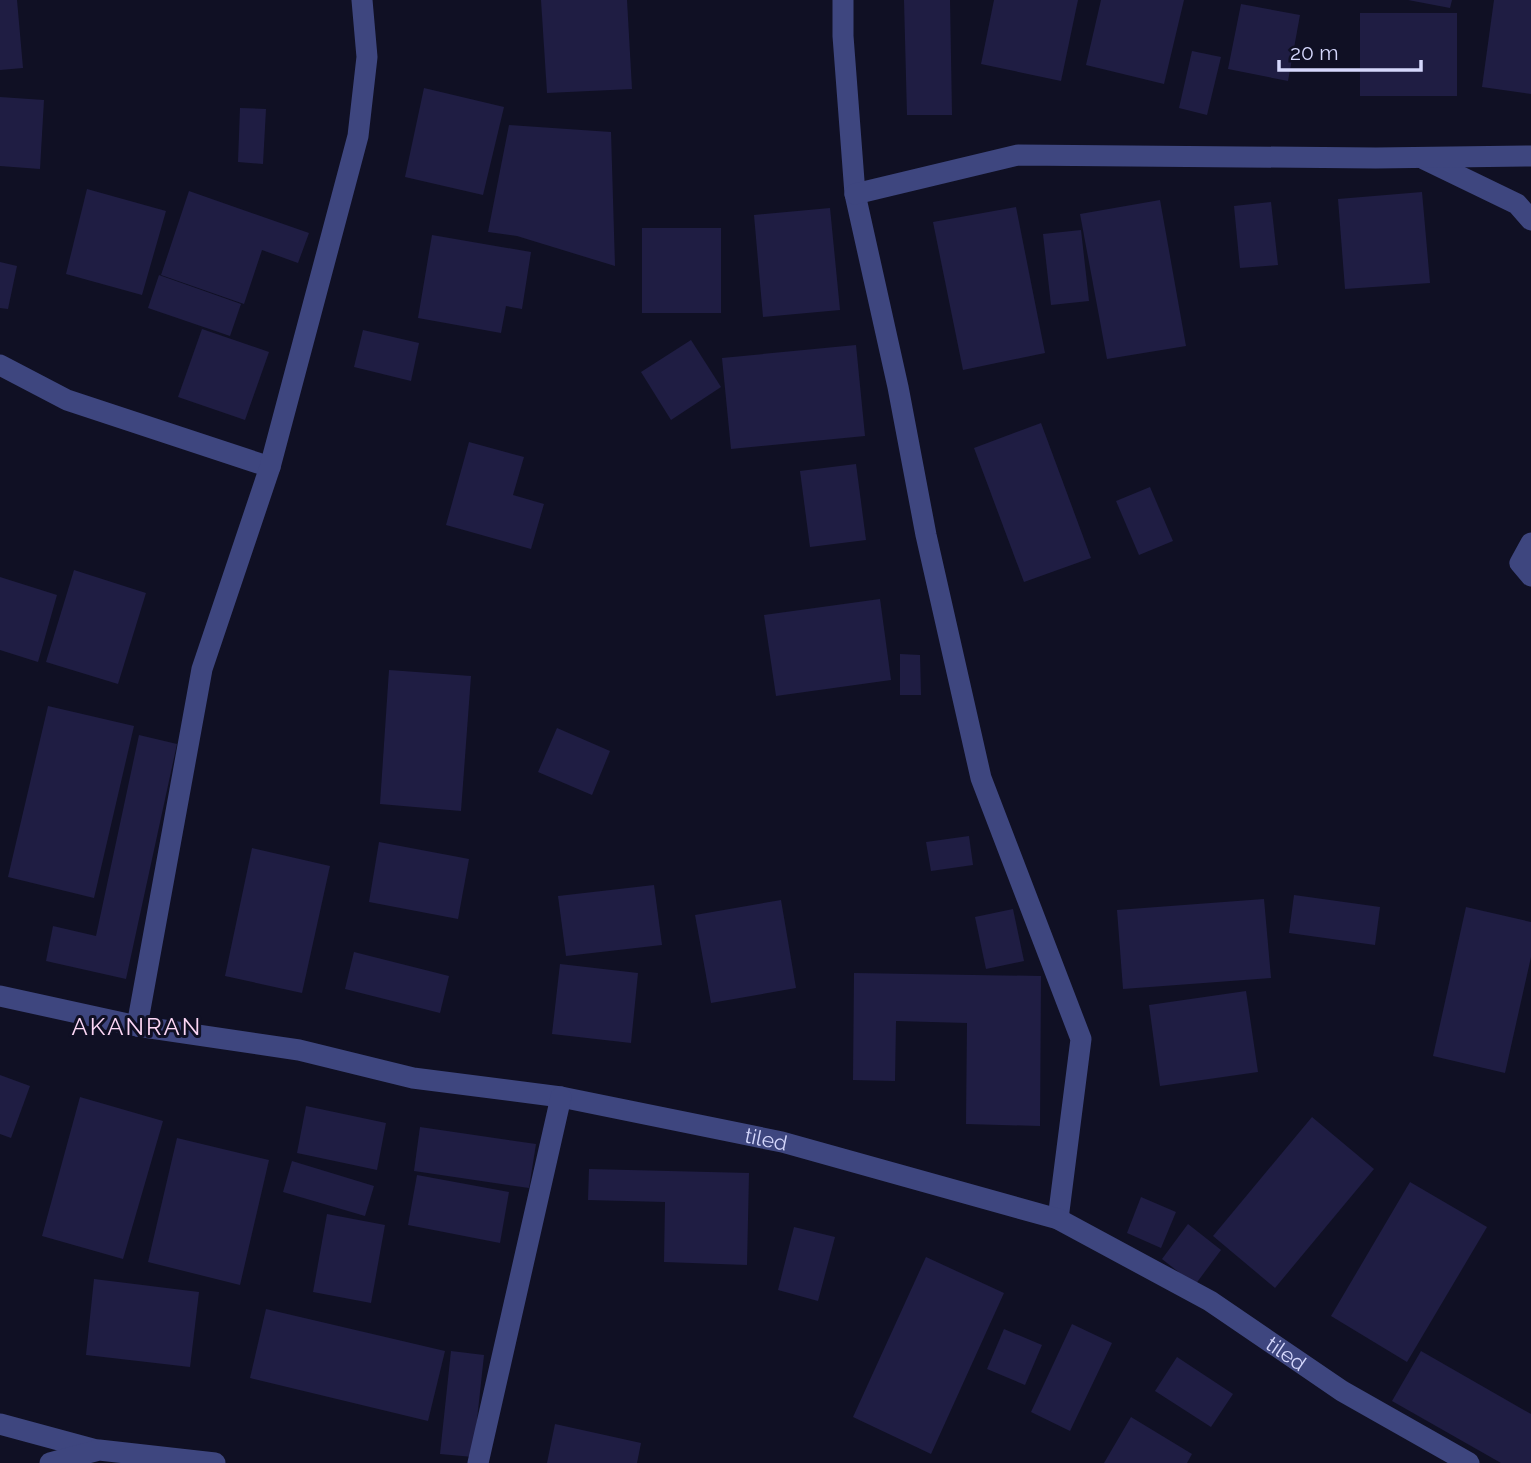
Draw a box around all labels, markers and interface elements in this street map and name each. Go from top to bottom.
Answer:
scale bar [1279,28,1421,72]
text: 20 m [1290,40,1338,65]
district label: AKANRAN [72,1012,202,1041]
street label: tiled [743,1122,790,1155]
street label: tiled [1262,1331,1311,1376]

